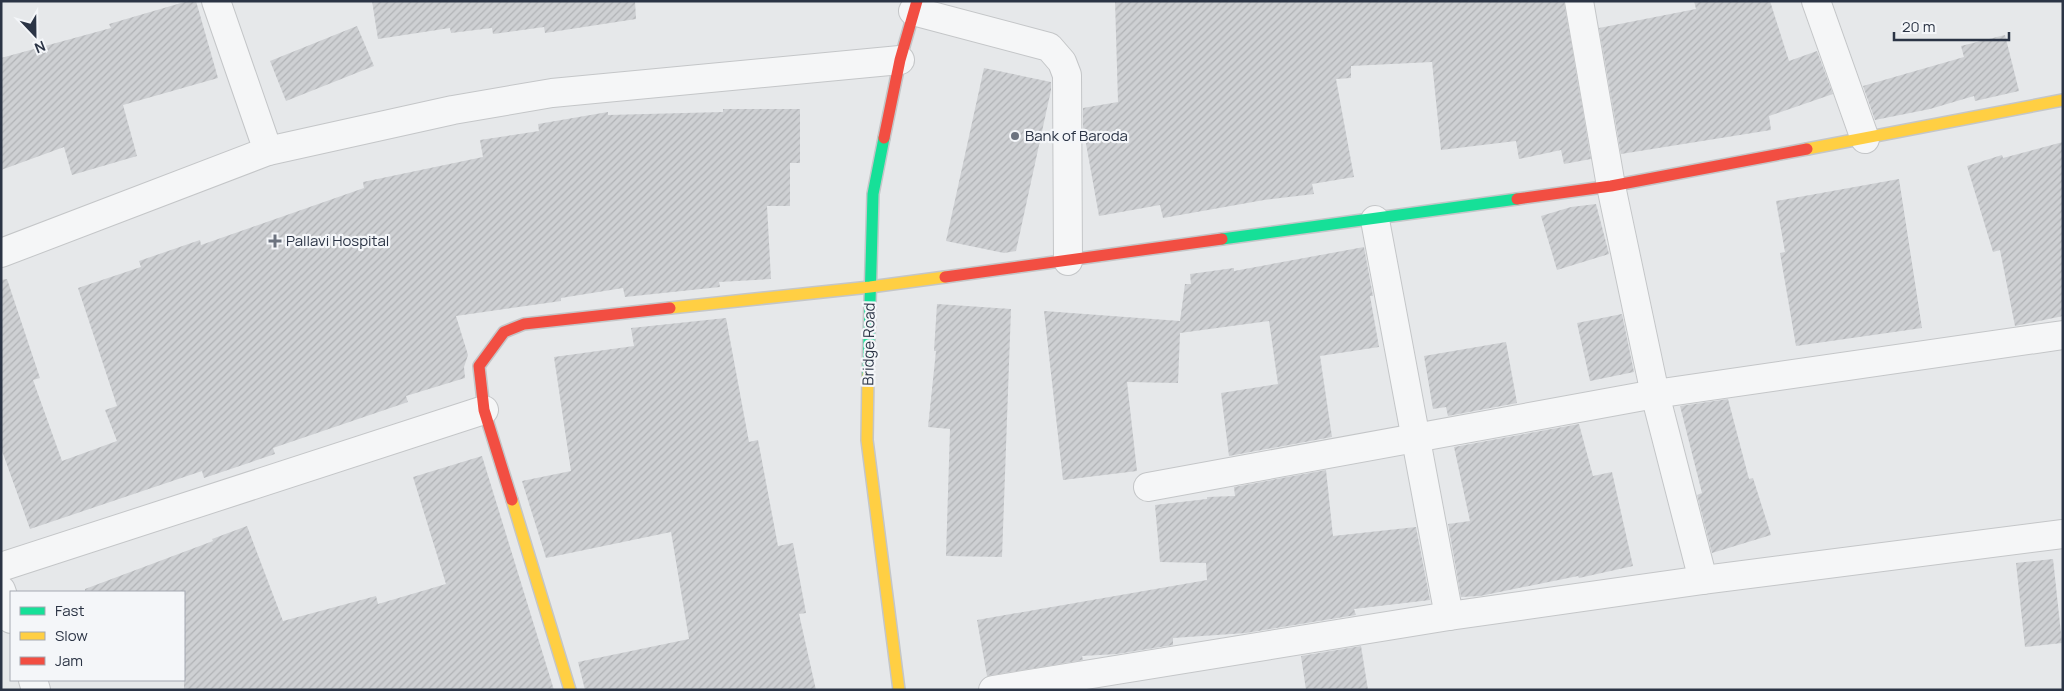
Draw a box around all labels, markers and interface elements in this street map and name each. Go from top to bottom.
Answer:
north arrow [10,10,60,60]
scale bar [1894,10,2009,42]
text: 20 m [1902,16,1935,37]
text: N [32,37,48,58]
place label: Bank of Baroda [1025,125,1128,146]
marker: Bank of Baroda [1009,130,1021,142]
place label: Pallavi Hospital [286,230,389,251]
marker: Pallavi Hospital [268,234,282,248]
street label: Bridge Road [857,302,880,386]
legend [10,591,185,681]
text: Fast [55,600,84,621]
text: Slow [55,625,88,646]
text: Jam [55,650,83,671]

